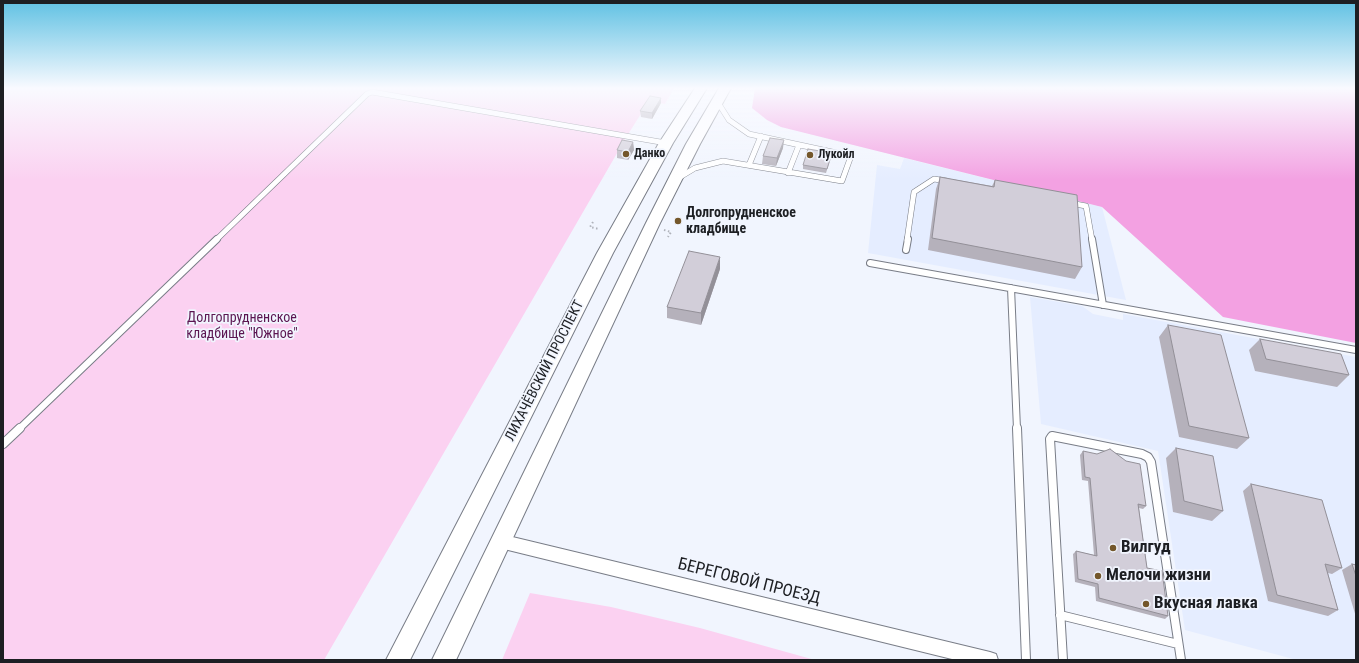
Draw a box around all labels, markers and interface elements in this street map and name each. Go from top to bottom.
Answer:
place label: Данко [634,147,665,161]
place label: Лукойл [818,148,854,162]
marker: Данко [621,149,631,159]
marker: Лукойл [805,150,815,160]
place label: Долгопрудненское кладбище [686,205,796,238]
marker: Долгопрудненское кладбище [673,216,683,226]
street label: ЛИХАЧЁВСКИЙ ПРОСПЕКТ [502,298,588,444]
park label: Долгопрудненское кладбище "Южное" [186,310,298,342]
place label: Вилгуд [1121,538,1171,558]
marker: Вилгуд [1108,543,1118,553]
street label: БЕРЕГОВОЙ ПРОЕЗД [676,554,822,610]
place label: Мелочи жизни [1106,566,1211,586]
marker: Мелочи жизни [1093,571,1103,581]
place label: Вкусная лавка [1154,594,1258,614]
marker: Вкусная лавка [1141,599,1151,609]

